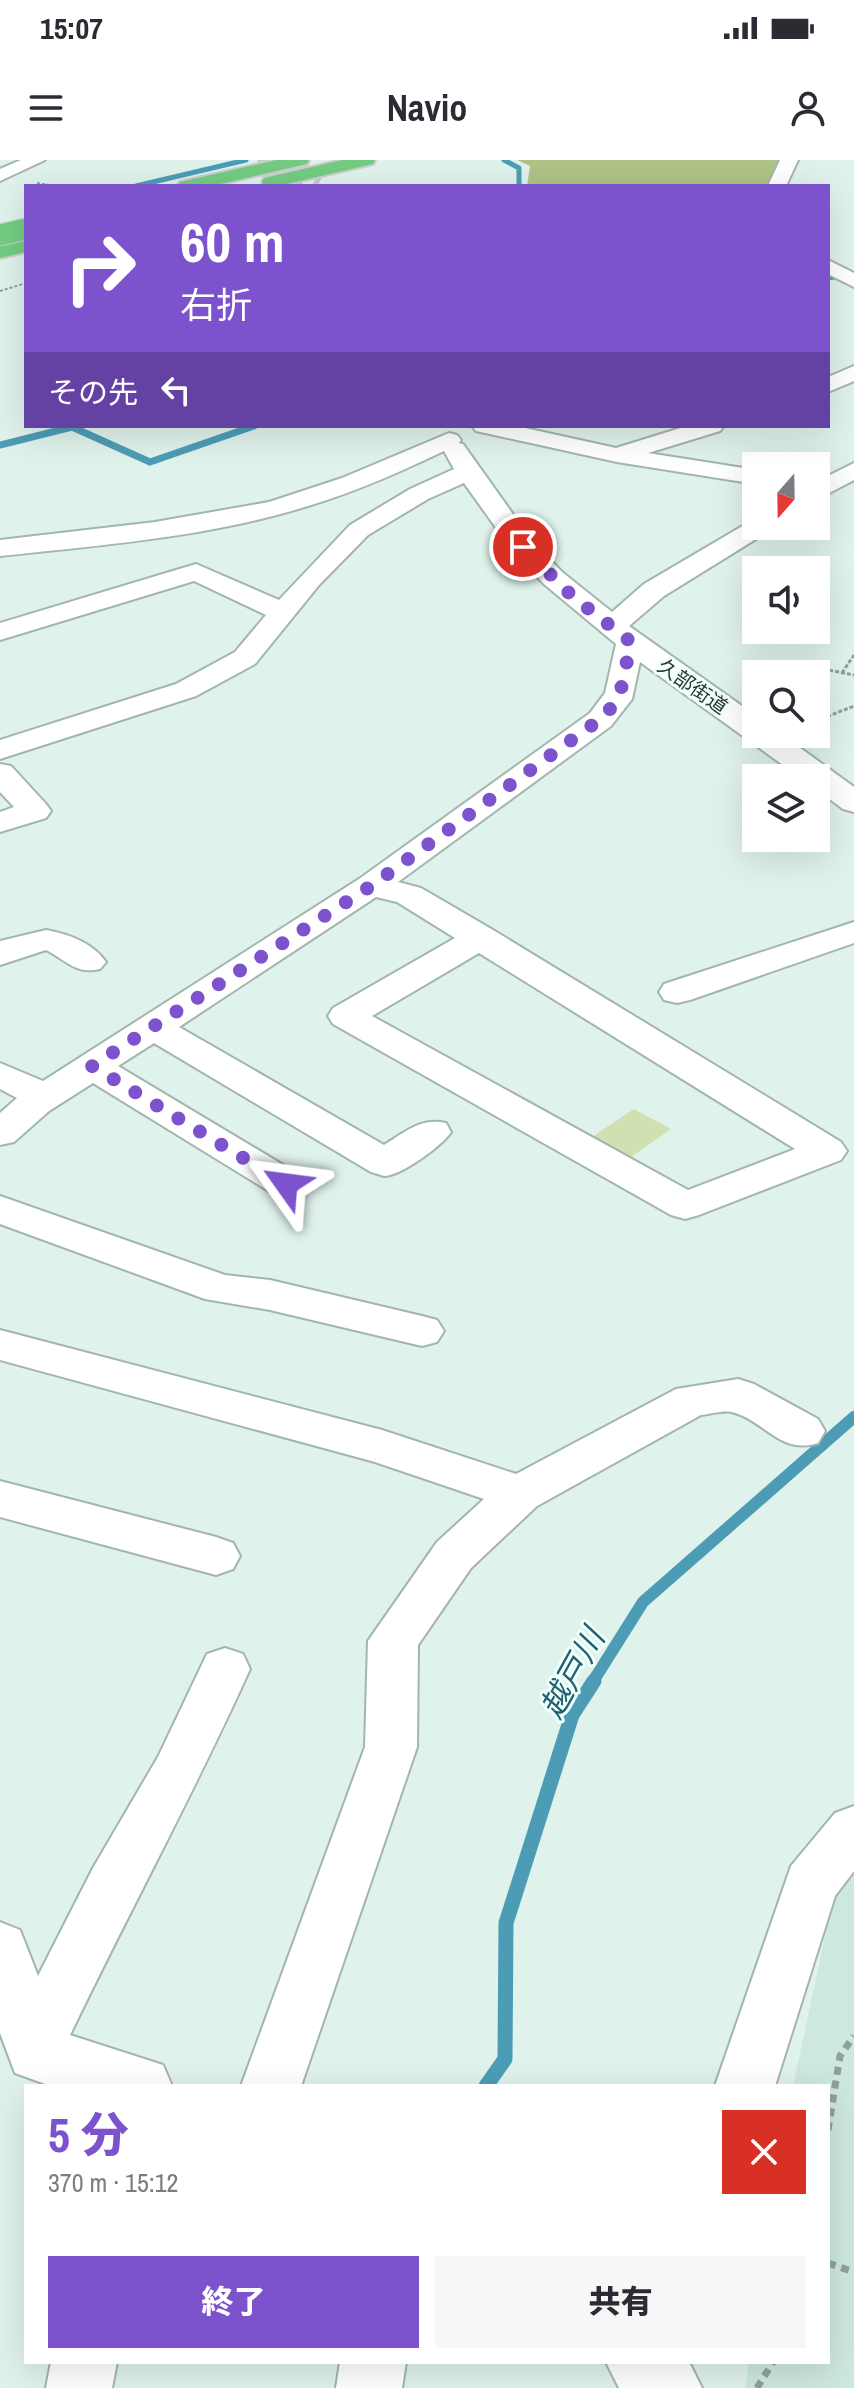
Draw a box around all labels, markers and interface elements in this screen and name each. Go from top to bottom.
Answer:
text: 15:07 [40,8,103,48]
text: Navio [387,84,467,132]
icon: menu [24,86,68,130]
icon: person [786,86,830,130]
text: 60 m [180,204,285,279]
icon: right [48,216,152,320]
text: 右折 [180,281,252,329]
icon: left [154,368,198,412]
text: その先 [48,372,138,412]
north arrow [742,452,830,540]
map controls [742,452,830,852]
pin [489,513,557,581]
icon: arrive [501,525,545,569]
button: sound [742,556,830,644]
street label: 久部街道 [652,652,734,720]
button: search [742,660,830,748]
button: layers [742,764,830,852]
position arrow [244,1142,328,1226]
water label: 越戸川 [530,1618,616,1725]
text: 5 分 [48,2102,129,2167]
button: close [722,2110,806,2194]
text: 370 m · 15:12 [48,2165,178,2200]
button: 終了 [48,2256,419,2348]
button: 共有 [435,2256,806,2348]

